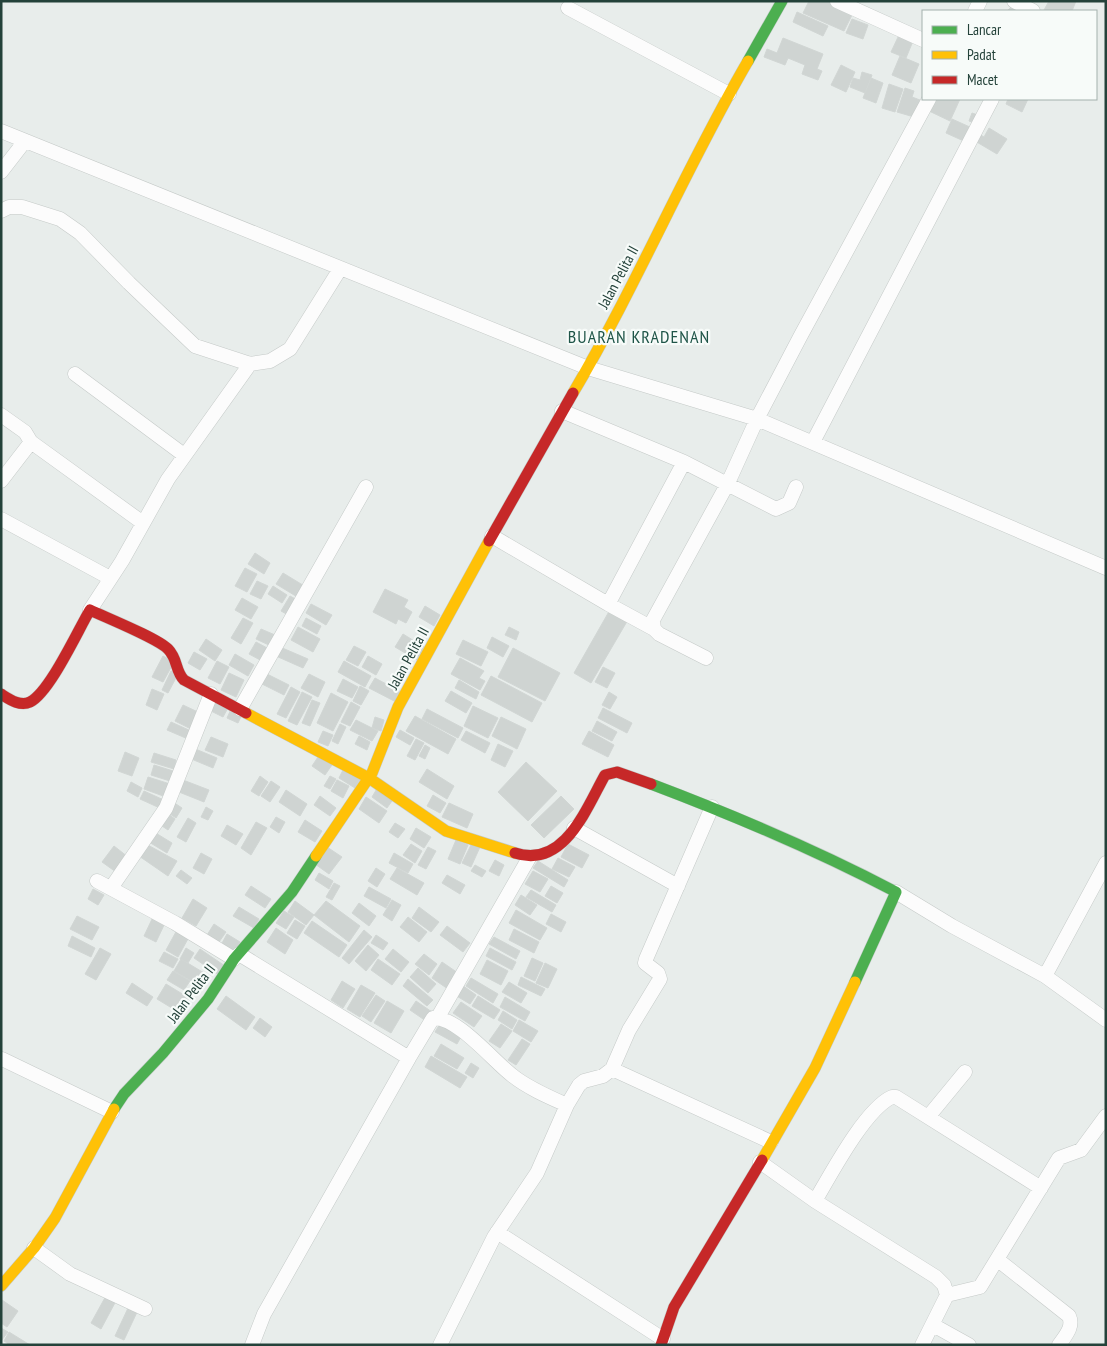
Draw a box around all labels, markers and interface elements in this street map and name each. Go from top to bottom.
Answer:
legend [922,10,1097,100]
text: Lancar [967,20,1002,39]
text: Padat [967,45,996,64]
text: Macet [967,70,998,89]
street label: Jalan Pelita II [593,242,642,313]
district label: BUARAN KRADENAN [568,325,710,348]
street label: Jalan Pelita II [383,623,433,693]
street label: Jalan Pelita II [162,960,219,1027]

